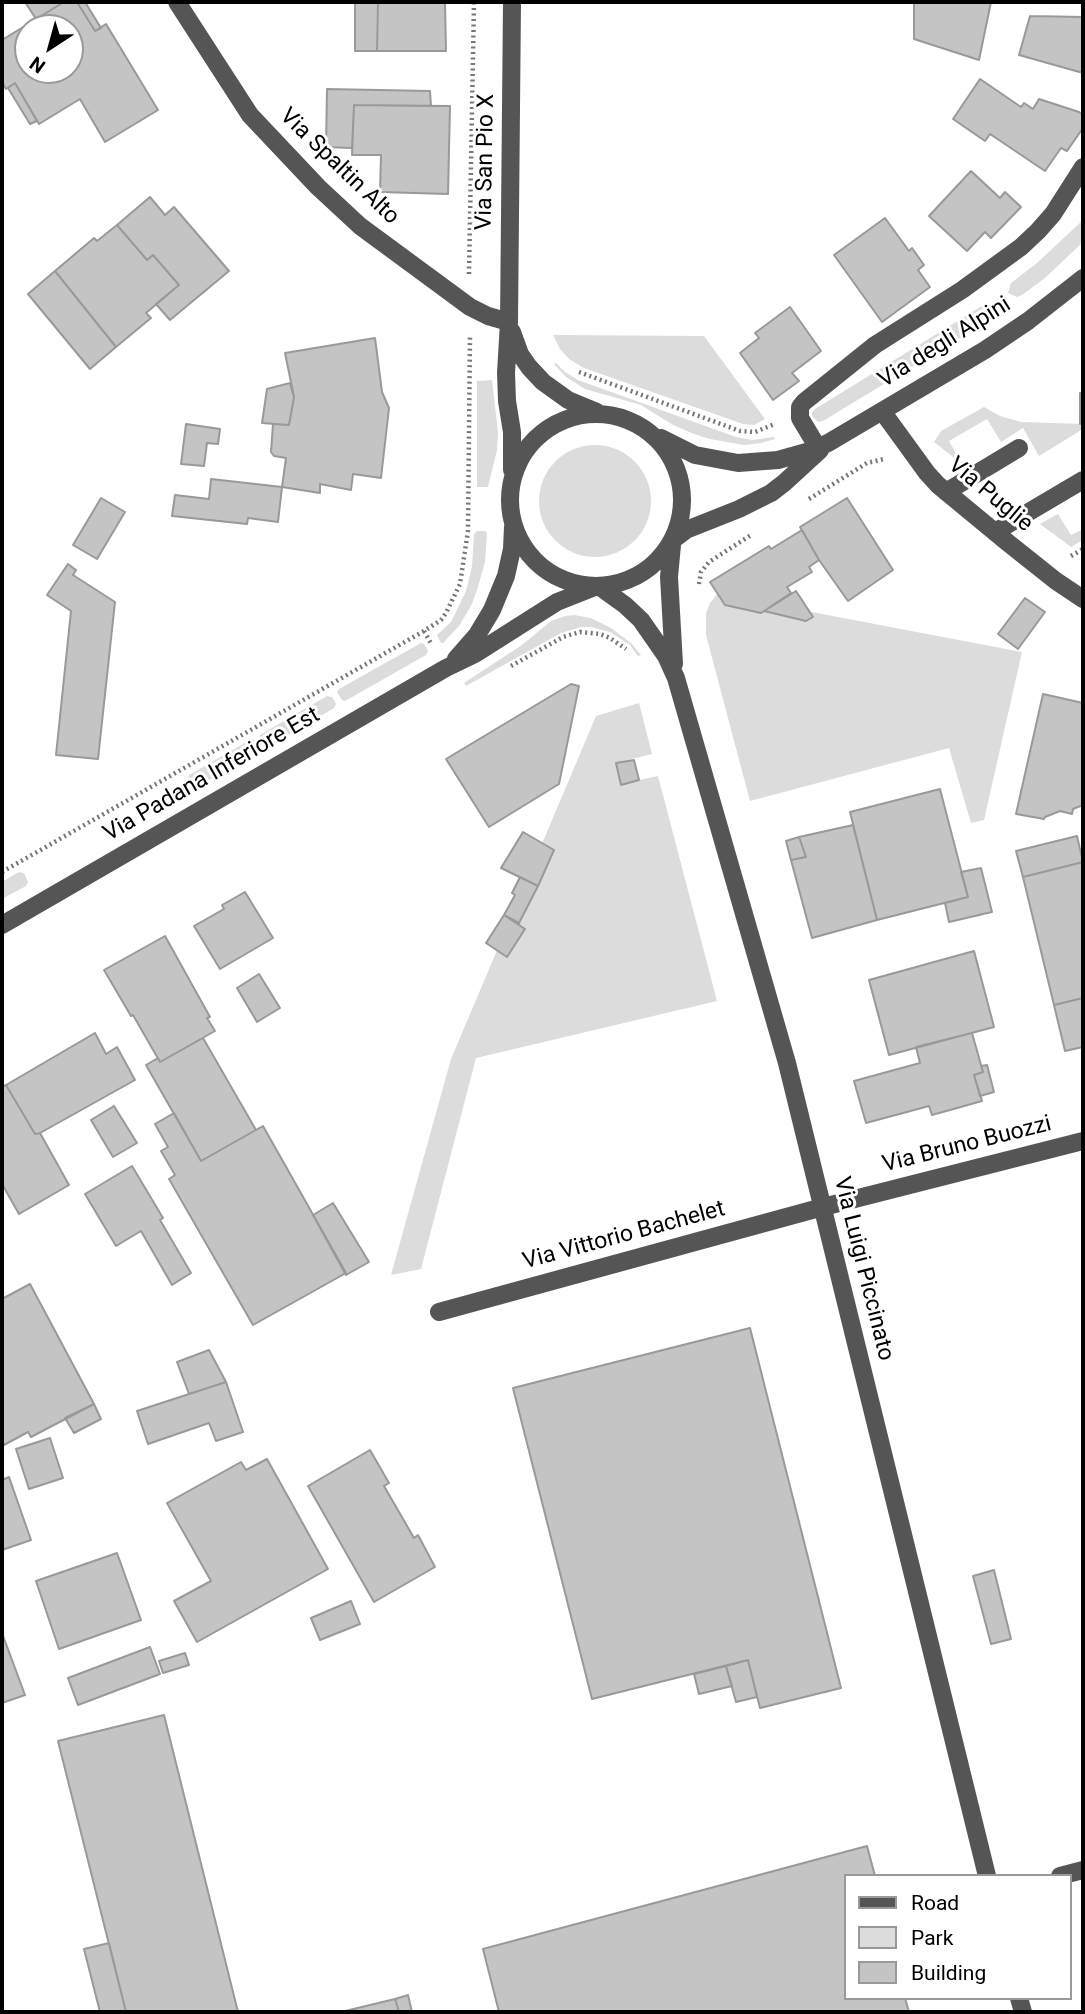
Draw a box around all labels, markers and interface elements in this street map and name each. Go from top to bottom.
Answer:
north arrow [14,14,84,84]
text: N [25,52,50,78]
street label: Via San Pio X [471,94,501,230]
street label: Via Spaltin Alto [273,103,405,231]
street label: Via degli Alpini [874,291,1016,395]
street label: Via Puglie [942,452,1038,538]
street label: Via Padana Inferiore Est [99,702,325,848]
street label: Via Bruno Buozzi [880,1111,1054,1179]
street label: Via Luigi Piccinato [827,1174,899,1364]
street label: Via Vittorio Bachelet [520,1196,728,1276]
legend [844,1874,1071,2000]
text: Road [911,1891,959,1915]
text: Park [911,1926,953,1950]
text: Building [911,1961,986,1985]

